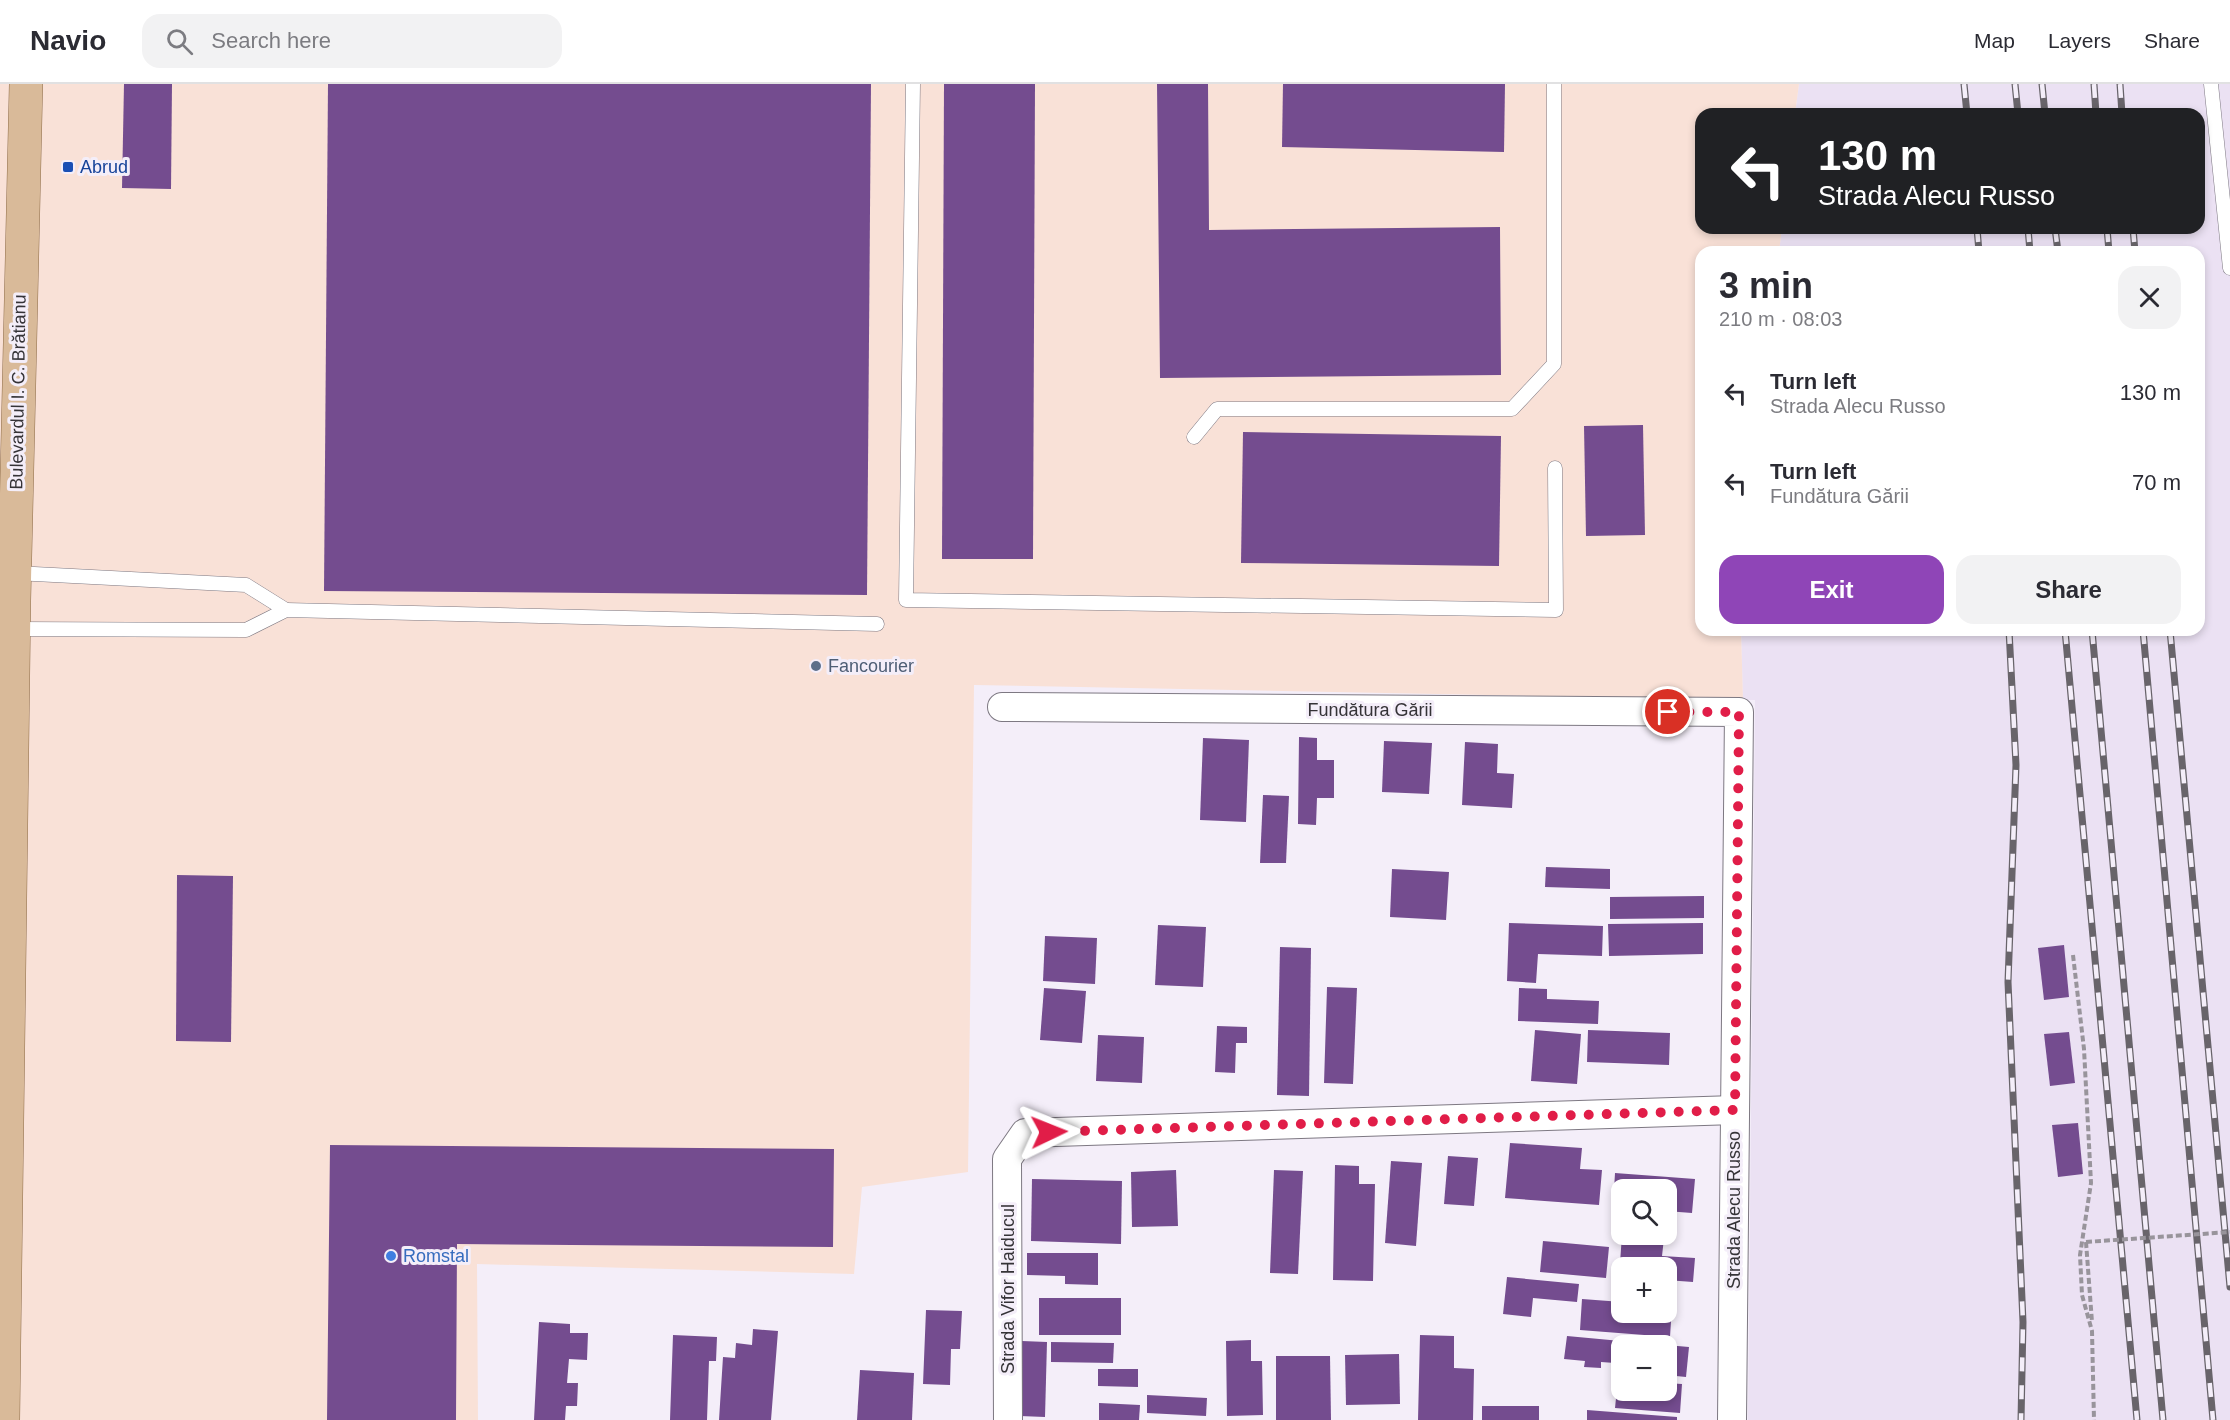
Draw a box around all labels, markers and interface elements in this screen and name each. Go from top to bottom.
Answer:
search box [142,14,562,68]
text: Navio [30,25,106,56]
icon: search [163,25,196,58]
text: Search here [211,28,331,53]
text: Map [1974,29,2015,52]
text: Layers [2048,29,2111,52]
text: Share [2144,29,2200,52]
icon: left [1719,132,1797,210]
text: 130 m [1818,132,1937,179]
place label: Abrud [80,157,128,177]
marker: Abrud [61,160,75,174]
text: Strada Alecu Russo [1818,181,2055,211]
text: 3 min [1719,265,1813,306]
button: close [2118,266,2181,329]
street label: Bulevardul I. C. Brătianu [6,294,30,490]
text: 210 m · 08:03 [1719,308,1842,330]
text: Turn left [1770,369,1856,394]
icon: left [1719,377,1752,410]
text: 130 m [2120,380,2181,405]
text: Strada Alecu Russo [1770,395,1946,417]
text: Turn left [1770,459,1856,484]
icon: left [1719,467,1752,500]
text: 70 m [2132,470,2181,495]
text: Fundătura Gării [1770,485,1909,507]
button: Exit [1719,555,1944,624]
button: Share [1956,555,2181,624]
place label: Fancourier [828,656,914,676]
marker: Fancourier [809,659,823,673]
pin [1642,686,1693,737]
icon: arrive [1651,695,1684,728]
street label: Fundătura Gării [1307,700,1433,720]
position arrow [1017,1100,1081,1164]
street label: Strada Alecu Russo [1724,1131,1744,1289]
map controls [1611,1179,1677,1401]
button: search [1611,1179,1677,1245]
street label: Strada Vifor Haiducul [998,1204,1018,1374]
place label: Romstal [403,1246,469,1266]
marker: Romstal [384,1249,398,1263]
button: + [1611,1257,1677,1323]
button: − [1611,1335,1677,1401]

